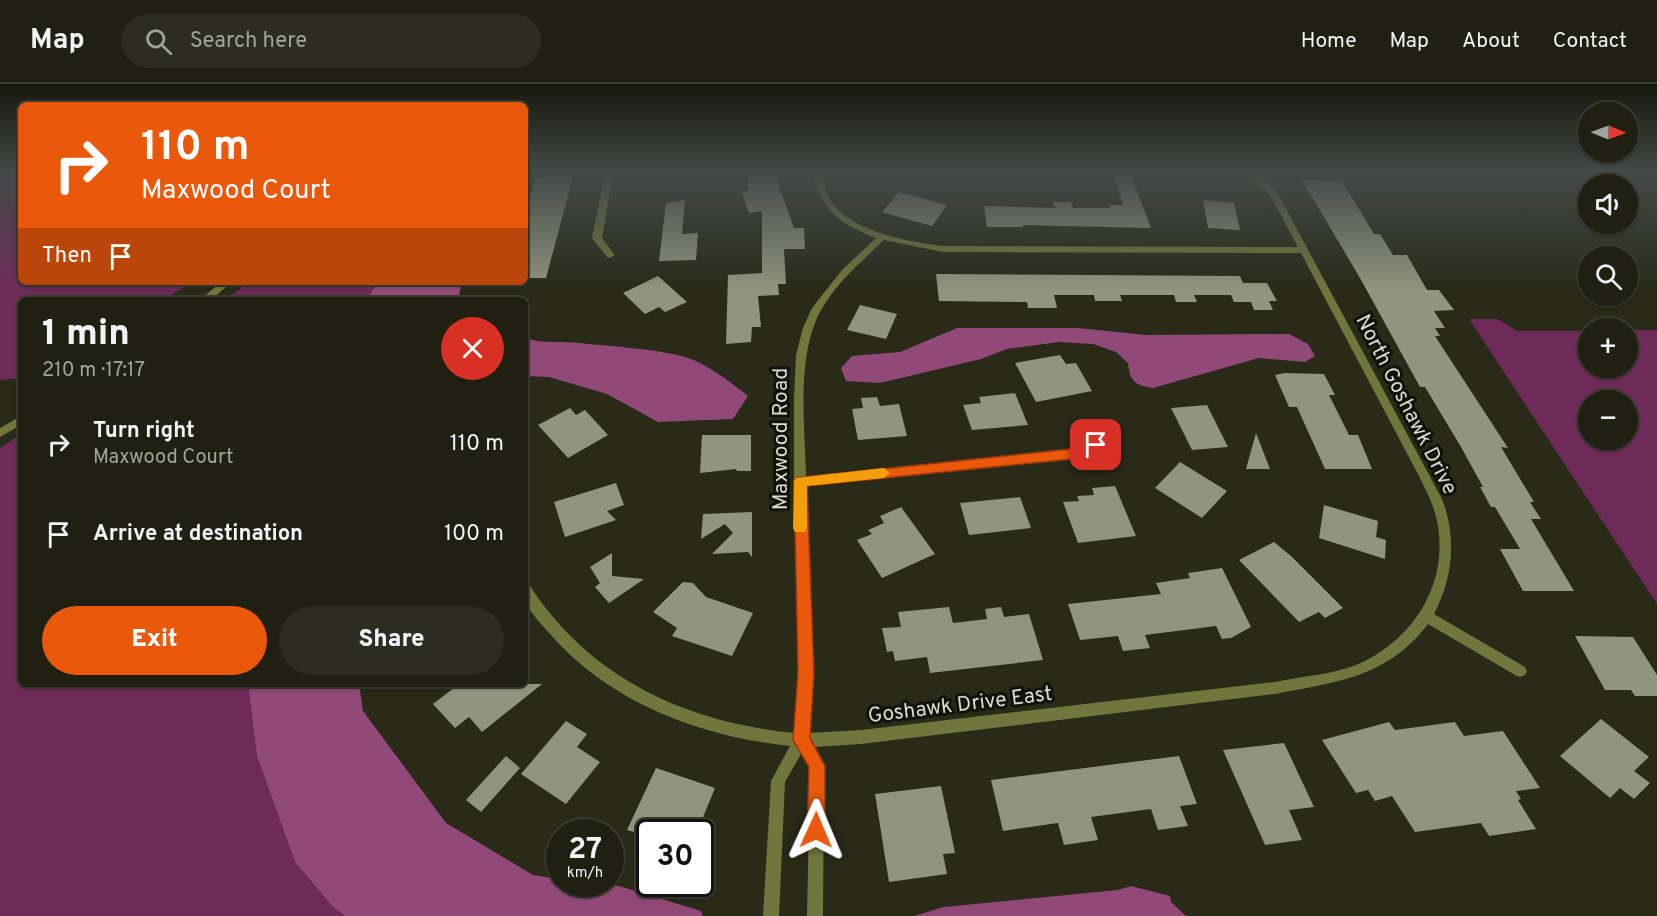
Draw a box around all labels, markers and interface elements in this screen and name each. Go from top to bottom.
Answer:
search box [121,14,541,68]
text: Map [30,23,85,59]
icon: search [142,25,175,58]
text: Search here [190,28,307,55]
text: Home [1301,28,1357,55]
text: Map [1390,28,1429,55]
text: About [1462,28,1520,55]
text: Contact [1553,28,1627,55]
north arrow [1578,102,1638,162]
map controls [1578,102,1638,450]
text: 110 m [141,122,250,175]
icon: right [42,126,120,204]
text: Maxwood Court [141,174,331,208]
button: sound [1578,174,1638,234]
icon: arrive [104,240,137,273]
text: Then [42,243,92,270]
button: search [1578,246,1638,306]
street label: North Goshawk Drive [1349,310,1463,499]
text: 1 min [42,312,130,358]
button: close [441,317,504,380]
button: + [1578,318,1638,378]
text: 210 m · 17:17 [42,358,145,384]
street label: Maxwood Road [768,368,795,510]
button: − [1578,390,1638,450]
text: Turn right [93,418,195,445]
pin [1070,419,1121,470]
icon: right [42,428,75,461]
icon: arrive [1079,428,1112,461]
text: 110 m [450,431,504,458]
text: Maxwood Court [93,445,234,471]
icon: arrive [42,518,75,551]
text: Arrive at destination [93,521,303,548]
text: 100 m [444,521,504,548]
button: Exit [42,606,267,675]
button: Share [279,606,504,675]
street label: Goshawk Drive East [867,681,1054,730]
position arrow [784,798,848,862]
speed limit sign: 30 [636,819,714,897]
text: 27 [568,832,602,869]
text: km/h [567,864,603,883]

